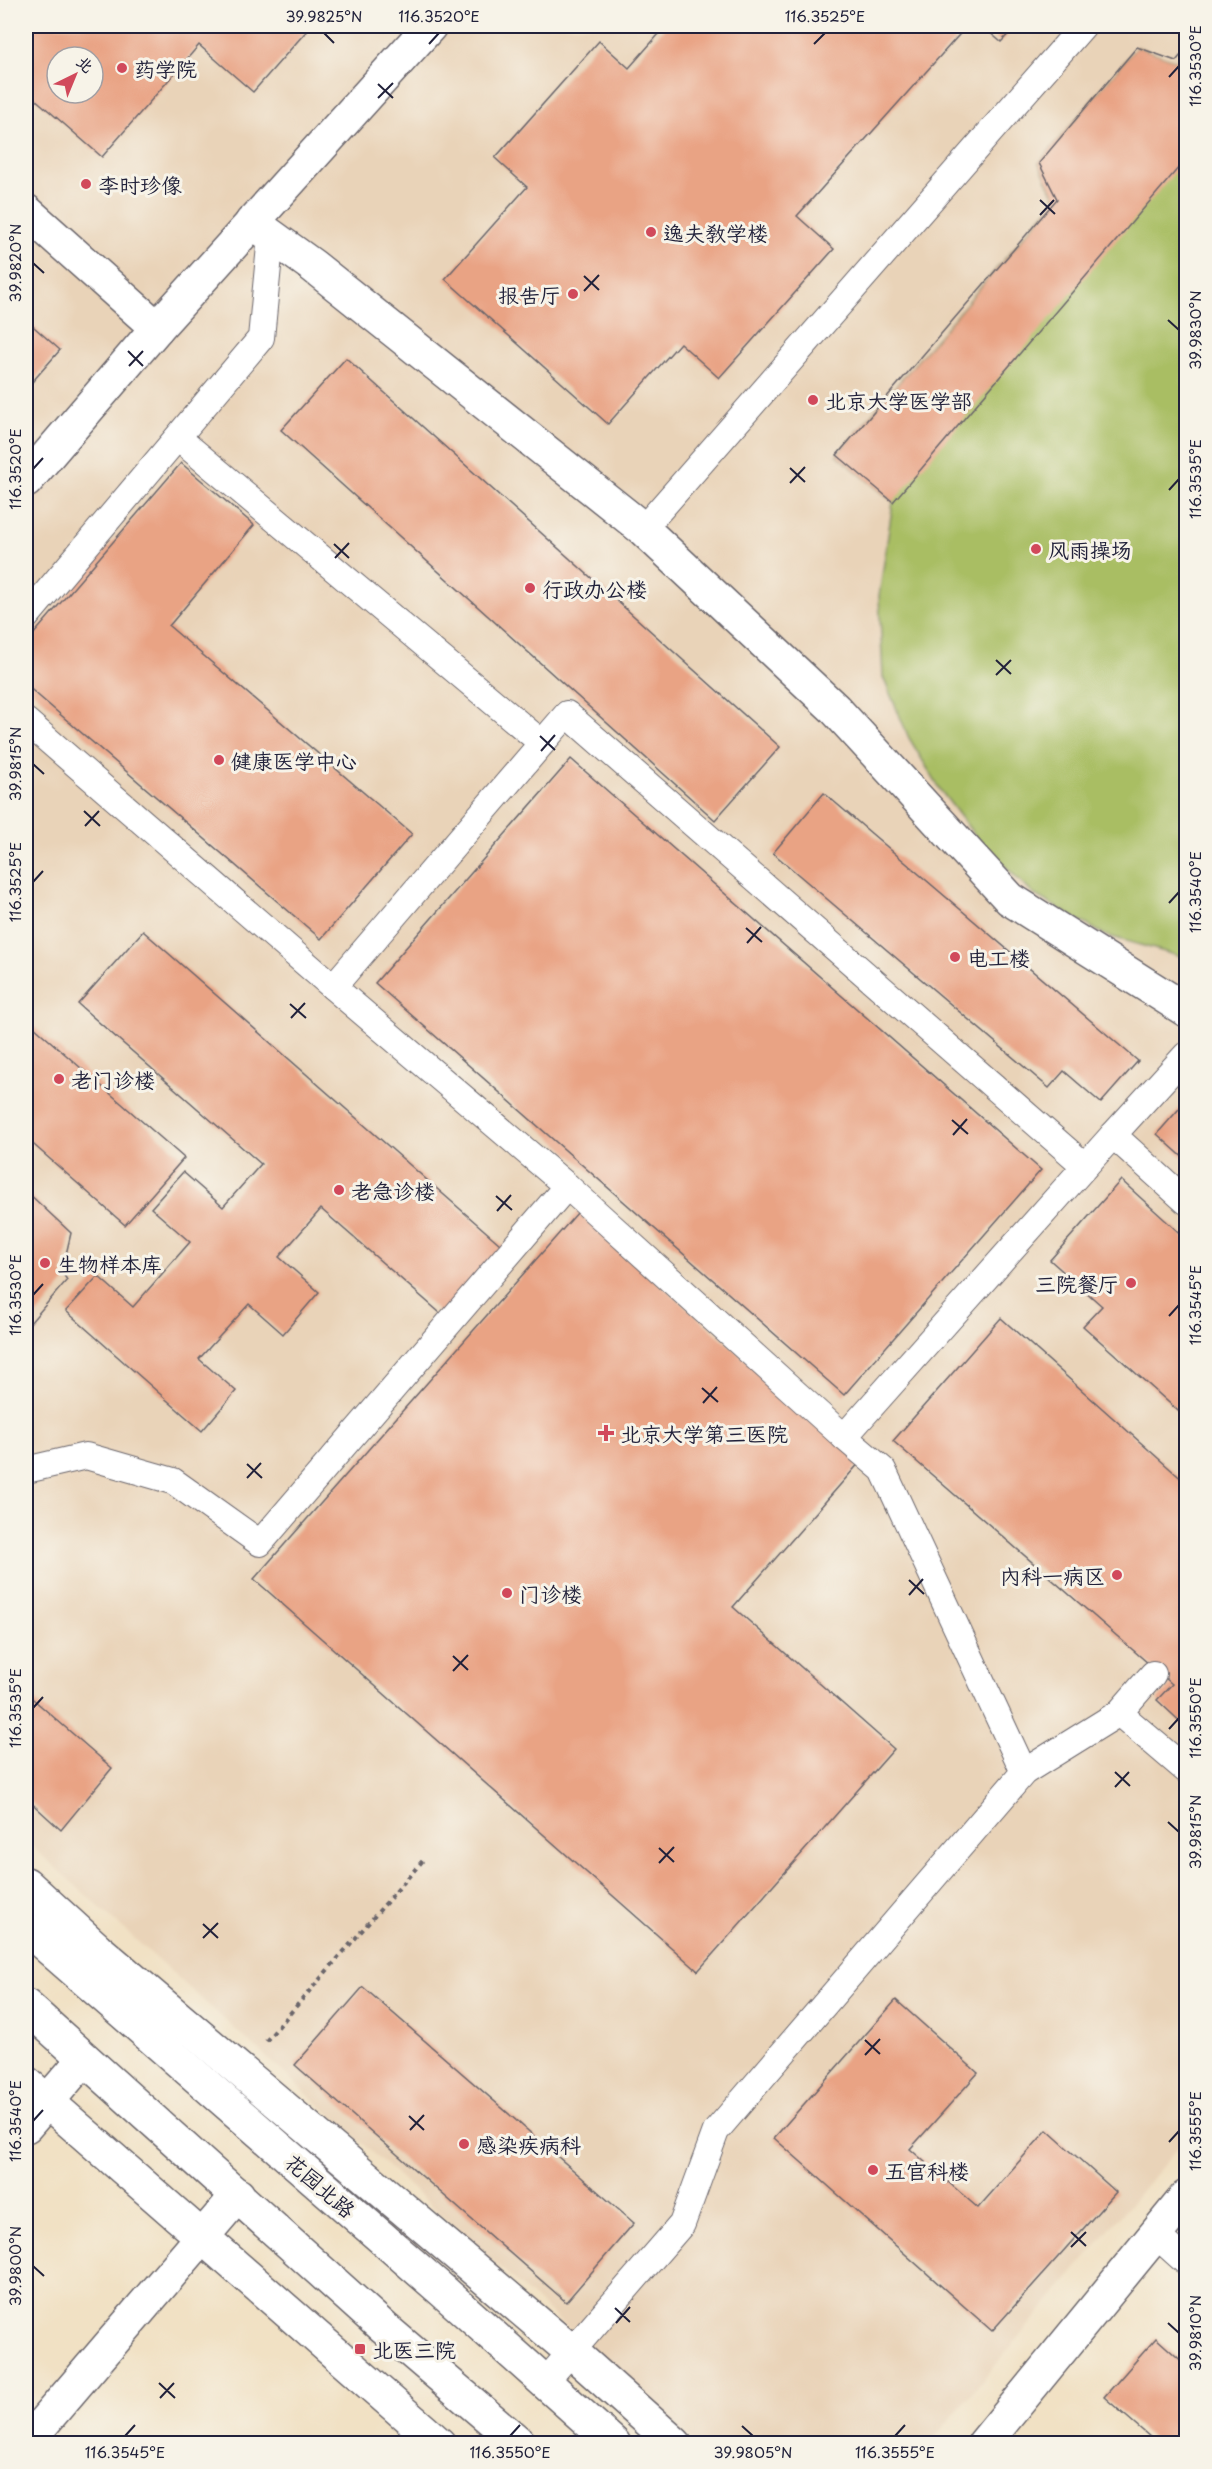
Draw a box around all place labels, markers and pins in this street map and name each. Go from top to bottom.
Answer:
place label: 药学院 [134,52,197,84]
marker: 药学院 [115,61,129,75]
place label: 李时珍像 [98,168,182,200]
marker: 李时珍像 [79,177,93,191]
place label: 逸夫教学楼 [663,216,768,248]
marker: 逸夫教学楼 [644,225,658,239]
place label: 报告厅 [498,278,561,310]
marker: 报告厅 [566,287,580,301]
place label: 北京大学医学部 [825,384,972,416]
marker: 北京大学医学部 [806,393,820,407]
place label: 风雨操场 [1048,533,1132,565]
marker: 风雨操场 [1029,542,1043,556]
place label: 行政办公楼 [542,572,647,604]
marker: 行政办公楼 [523,581,537,595]
place label: 健康医学中心 [231,744,357,776]
marker: 健康医学中心 [212,753,226,767]
place label: 电工楼 [967,941,1030,973]
marker: 电工楼 [948,950,962,964]
place label: 老门诊楼 [71,1063,155,1095]
marker: 老门诊楼 [52,1072,66,1086]
place label: 老急诊楼 [351,1174,435,1206]
marker: 老急诊楼 [332,1183,346,1197]
place label: 生物样本库 [57,1247,162,1279]
marker: 生物样本库 [38,1256,52,1270]
place label: 三院餐厅 [1035,1267,1119,1299]
marker: 三院餐厅 [1124,1276,1138,1290]
place label: 北京大学第三医院 [620,1417,788,1449]
marker: 北京大学第三医院 [597,1424,615,1442]
place label: 内科一病区 [1000,1559,1105,1591]
marker: 内科一病区 [1110,1568,1124,1582]
place label: 门诊楼 [519,1577,582,1609]
marker: 门诊楼 [500,1586,514,1600]
place label: 感染疾病科 [476,2128,581,2160]
marker: 感染疾病科 [457,2137,471,2151]
place label: 五官科楼 [885,2154,969,2186]
marker: 五官科楼 [866,2163,880,2177]
place label: 北医三院 [372,2333,456,2365]
marker: 北医三院 [353,2342,367,2356]

